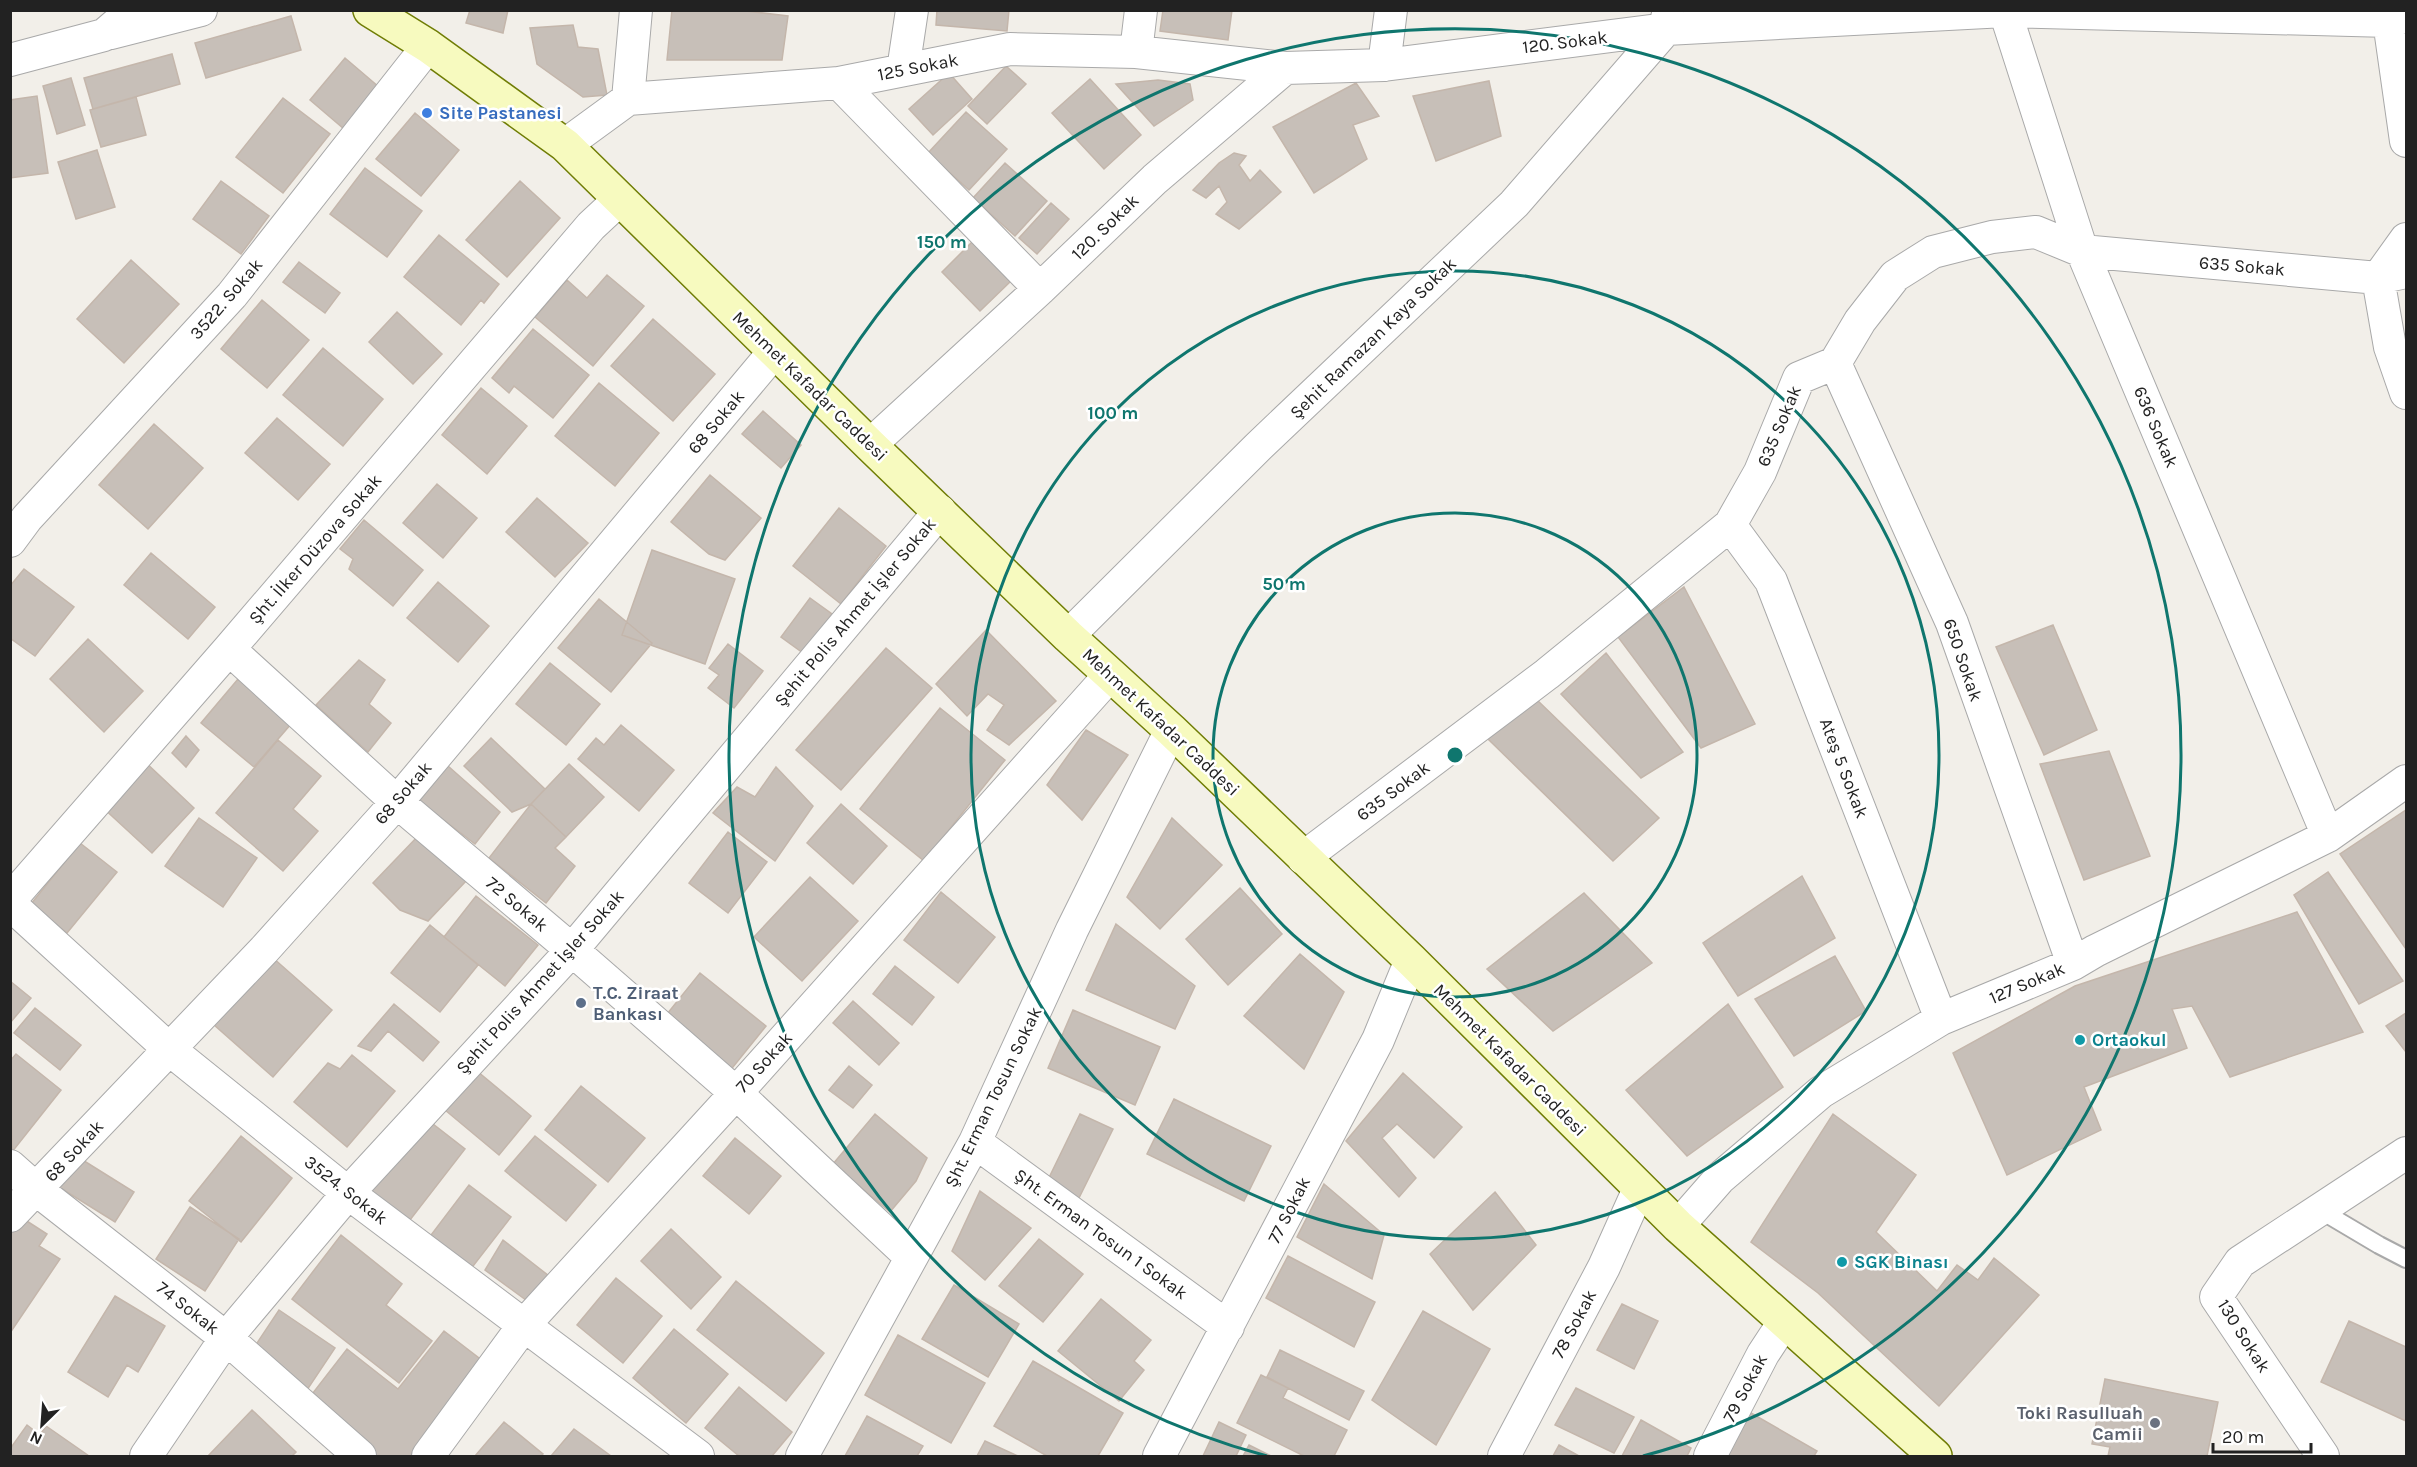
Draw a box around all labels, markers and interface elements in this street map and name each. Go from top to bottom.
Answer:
street label: 120. Sokak [1521,26,1609,58]
street label: 125 Sokak [876,48,960,86]
place label: Site Pastanesi [439,102,562,124]
marker: Site Pastanesi [420,106,434,120]
street label: 120. Sokak [1067,189,1143,265]
text: 150 m [917,231,967,253]
street label: 635 Sokak [2198,251,2286,281]
street label: Şehit Ramazan Kaya Sokak [1285,253,1461,423]
street label: 3522. Sokak [185,254,267,344]
street label: Mehmet Kafadar Caddesi [728,306,892,466]
street label: 635 Sokak [1752,382,1806,470]
street label: 636 Sokak [2129,383,2183,471]
street label: 68 Sokak [683,386,749,458]
text: 100 m [1088,402,1138,424]
street label: Şht. İlker Düzova Sokak [244,469,386,629]
street label: Şehit Polis Ahmet İşler Sokak [769,513,941,711]
text: 50 m [1262,573,1306,595]
street label: 650 Sokak [1939,616,1987,704]
street label: Mehmet Kafadar Caddesi [1078,643,1244,801]
street label: Ateş 5 Sokak [1815,715,1873,821]
centre of rings [1445,745,1465,765]
street label: 635 Sokak [1352,756,1434,826]
street label: 68 Sokak [370,757,436,829]
street label: 72 Sokak [482,872,552,936]
street label: Şehit Polis Ahmet İşler Sokak [451,885,629,1079]
street label: 127 Sokak [1986,957,2068,1009]
street label: Mehmet Kafadar Caddesi [1429,979,1591,1141]
place label: T.C. Ziraat Bankası [593,982,679,1025]
marker: T.C. Ziraat Bankası [574,996,588,1010]
street label: Şht. Erman Tosun Sokak [940,1003,1046,1191]
street label: 70 Sokak [731,1027,797,1097]
place label: Ortaokul [2092,1029,2167,1051]
marker: Ortaokul [2073,1033,2087,1047]
street label: 68 Sokak [40,1116,108,1186]
street label: 3524. Sokak [300,1151,392,1229]
street label: Şht. Erman Tosun 1 Sokak [1010,1164,1192,1304]
street label: 77 Sokak [1263,1173,1315,1247]
place label: SGK Binası [1854,1251,1949,1273]
marker: SGK Binası [1835,1255,1849,1269]
street label: 74 Sokak [152,1277,224,1339]
street label: 78 Sokak [1547,1286,1601,1362]
street label: 130 Sokak [2213,1295,2275,1377]
street label: 79 Sokak [1718,1350,1772,1426]
north arrow [12,1395,72,1455]
place label: Toki Rasulluah Camii [2017,1402,2143,1445]
marker: Toki Rasulluah Camii [2148,1416,2162,1430]
scale bar [2213,1416,2310,1454]
text: 20 m [2222,1426,2264,1448]
text: N [27,1427,45,1449]

